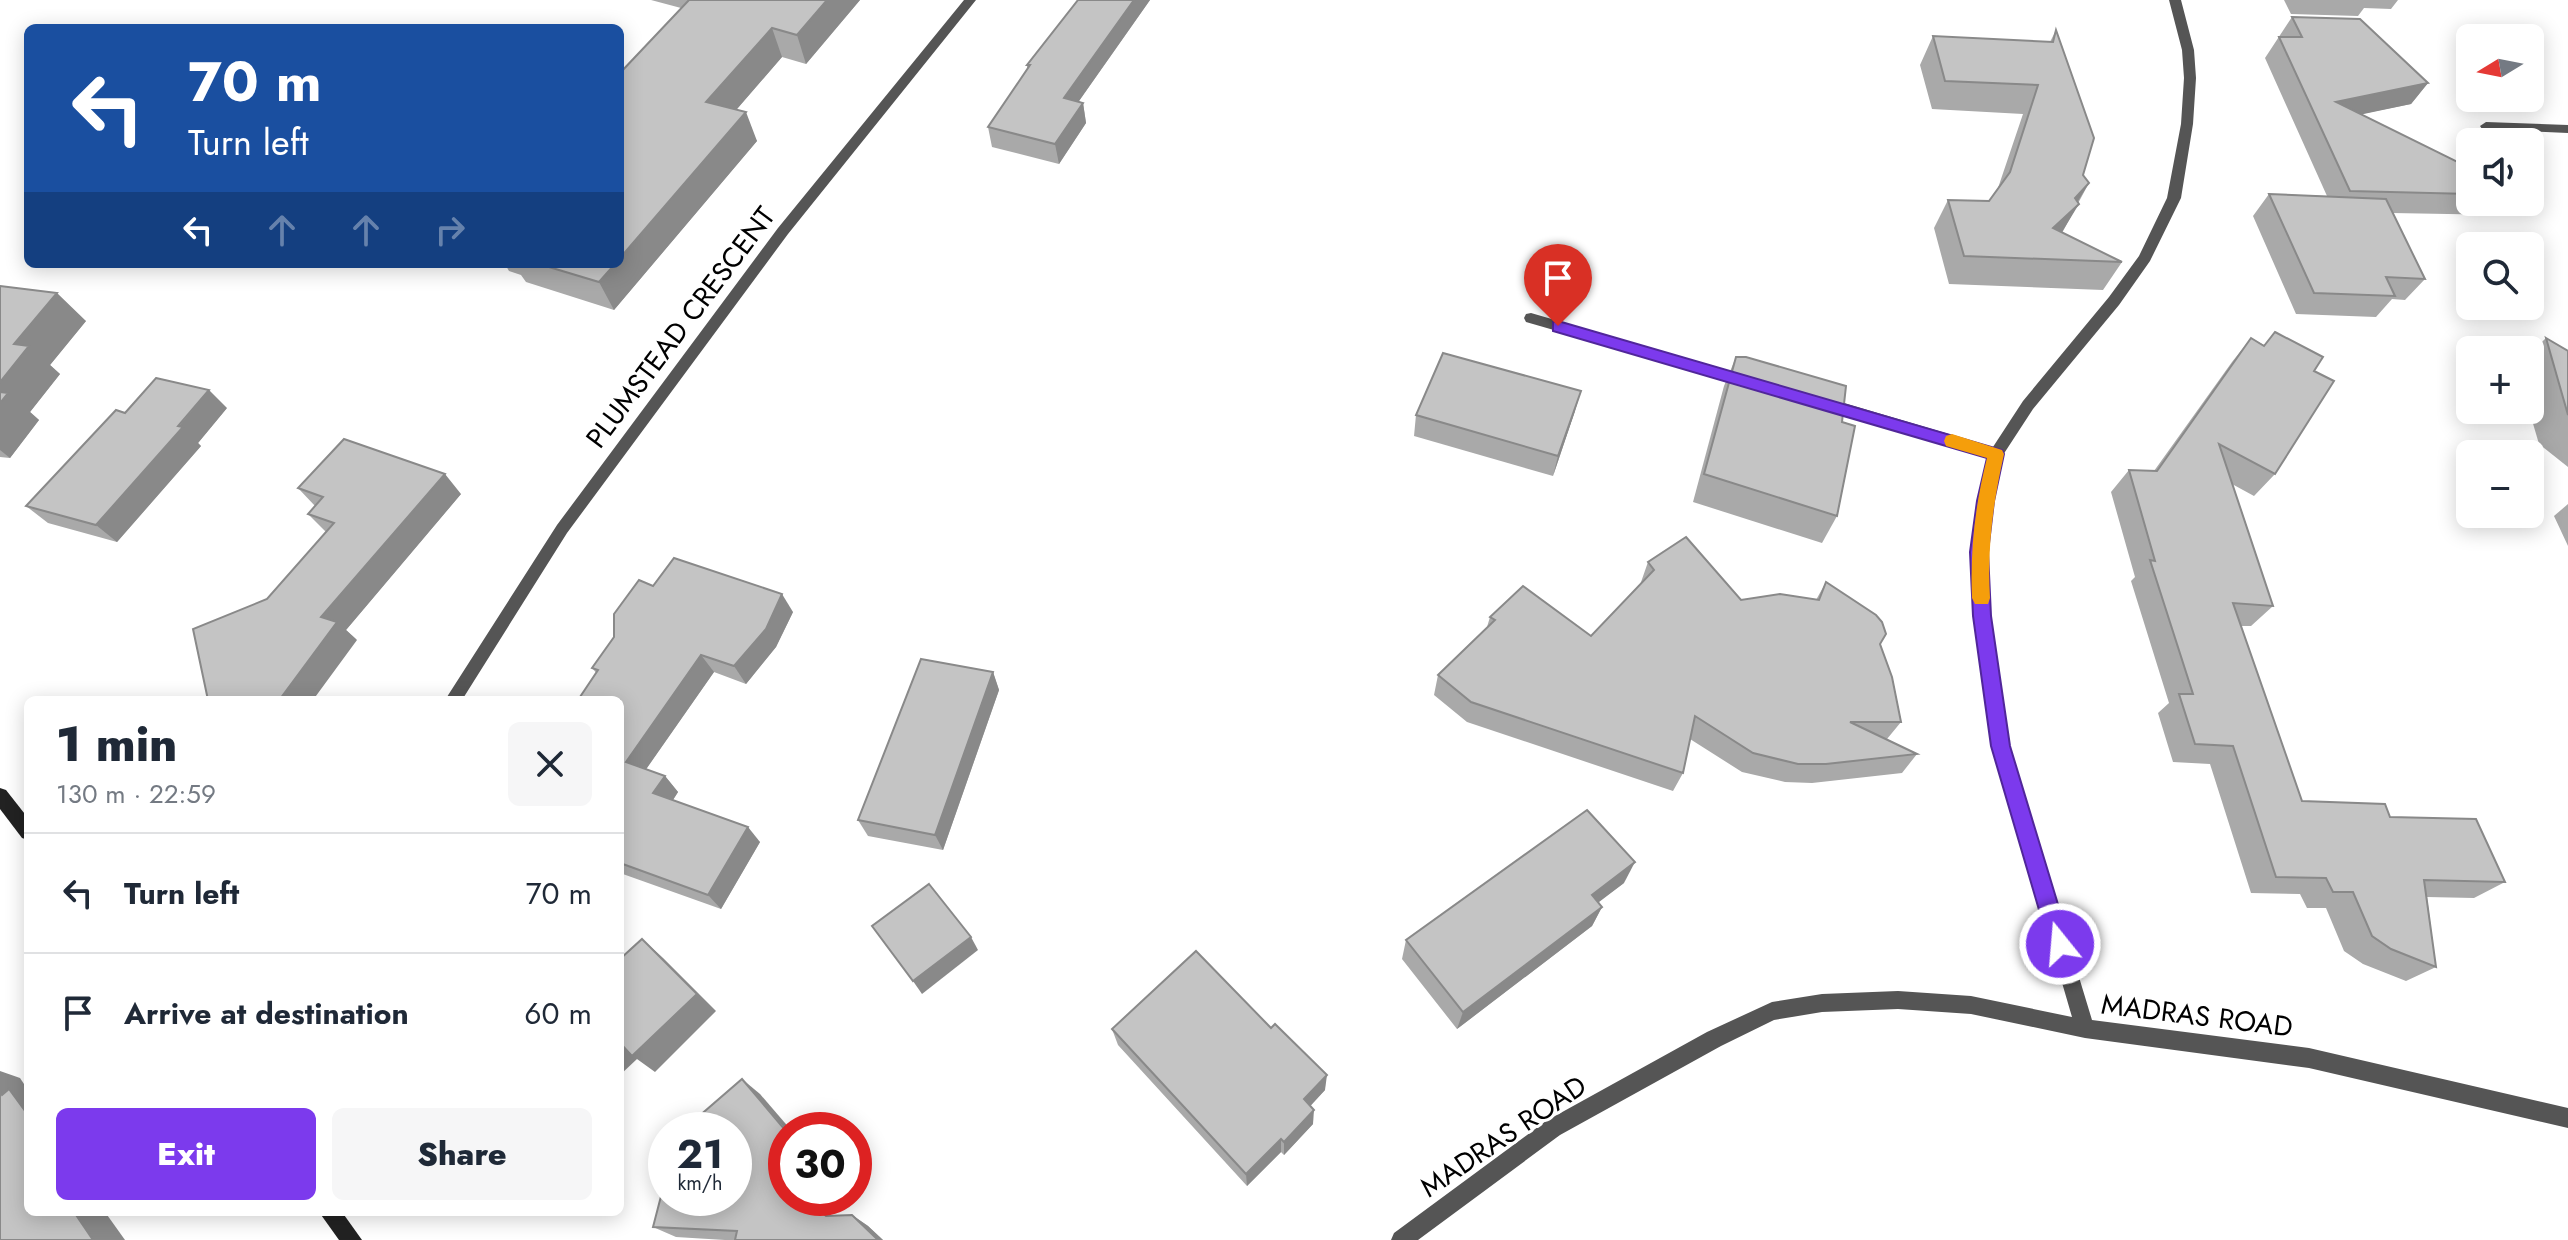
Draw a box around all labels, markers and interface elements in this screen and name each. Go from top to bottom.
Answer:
north arrow [2456,24,2544,112]
map controls [2456,24,2544,528]
text: 70 m [188,41,322,122]
icon: left [56,56,160,160]
text: Turn left [188,116,309,168]
button: sound [2456,128,2544,216]
street label: PLUMSTEAD CRESCENT [576,198,785,457]
icon: left [176,208,220,252]
icon: ahead [260,208,304,252]
icon: ahead [344,208,388,252]
icon: right [428,208,472,252]
button: search [2456,232,2544,320]
pin [1524,244,1592,326]
icon: arrive [1536,256,1580,300]
button: + [2456,336,2544,424]
button: − [2456,440,2544,528]
text: 1 min [56,710,177,779]
button: close [508,722,592,806]
text: 130 m · 22:59 [56,775,216,813]
icon: left [56,871,100,915]
text: Turn left [124,872,239,915]
text: 70 m [526,872,592,915]
position arrow [2018,902,2102,986]
street label: MADRAS ROAD [2099,983,2295,1048]
icon: arrive [56,991,100,1035]
text: Arrive at destination [124,992,409,1035]
text: 60 m [524,992,592,1035]
street label: MADRAS ROAD [1412,1066,1595,1207]
button: Exit [56,1108,316,1200]
button: Share [332,1108,592,1200]
speed limit sign: 30 [768,1112,872,1216]
text: 21 [677,1125,723,1183]
text: km/h [677,1169,723,1198]

